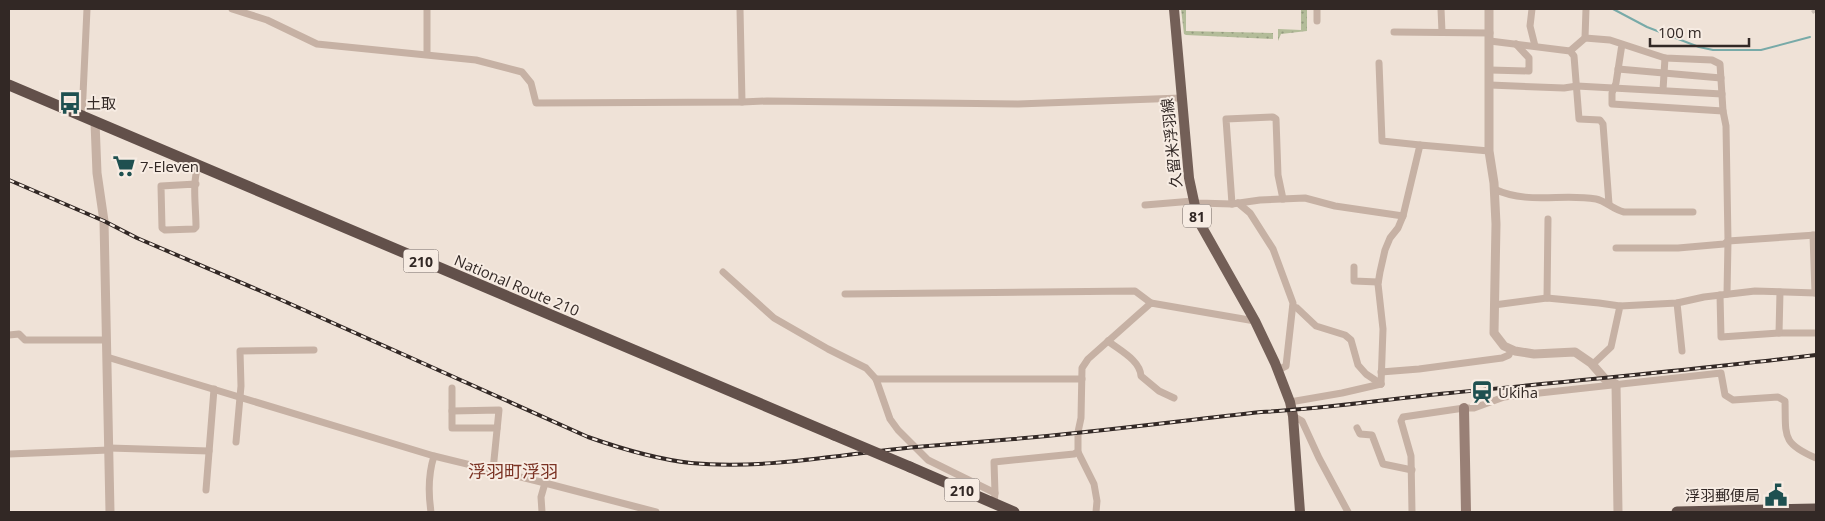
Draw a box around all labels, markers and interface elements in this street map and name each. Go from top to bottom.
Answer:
scale bar [1650,15,1749,47]
text: 100 m [1658,22,1702,42]
bus stop icon: 土取 [57,90,83,116]
place label: 土取 [86,93,116,113]
street label: 久留米浮羽線 [1156,97,1186,189]
supermarket icon: 7-Eleven [111,153,137,179]
place label: 7-Eleven [140,156,199,176]
road number: 81 [1183,205,1211,228]
road number: 210 [404,250,438,272]
street label: National Route 210 [451,250,583,320]
station icon: Ukiha [1469,379,1495,405]
place label: Ukiha [1498,382,1538,402]
district label: 浮羽町浮羽 [468,459,558,483]
road number: 210 [944,478,980,502]
public building icon: 浮羽郵便局 [1763,482,1789,508]
place label: 浮羽郵便局 [1685,485,1760,505]

